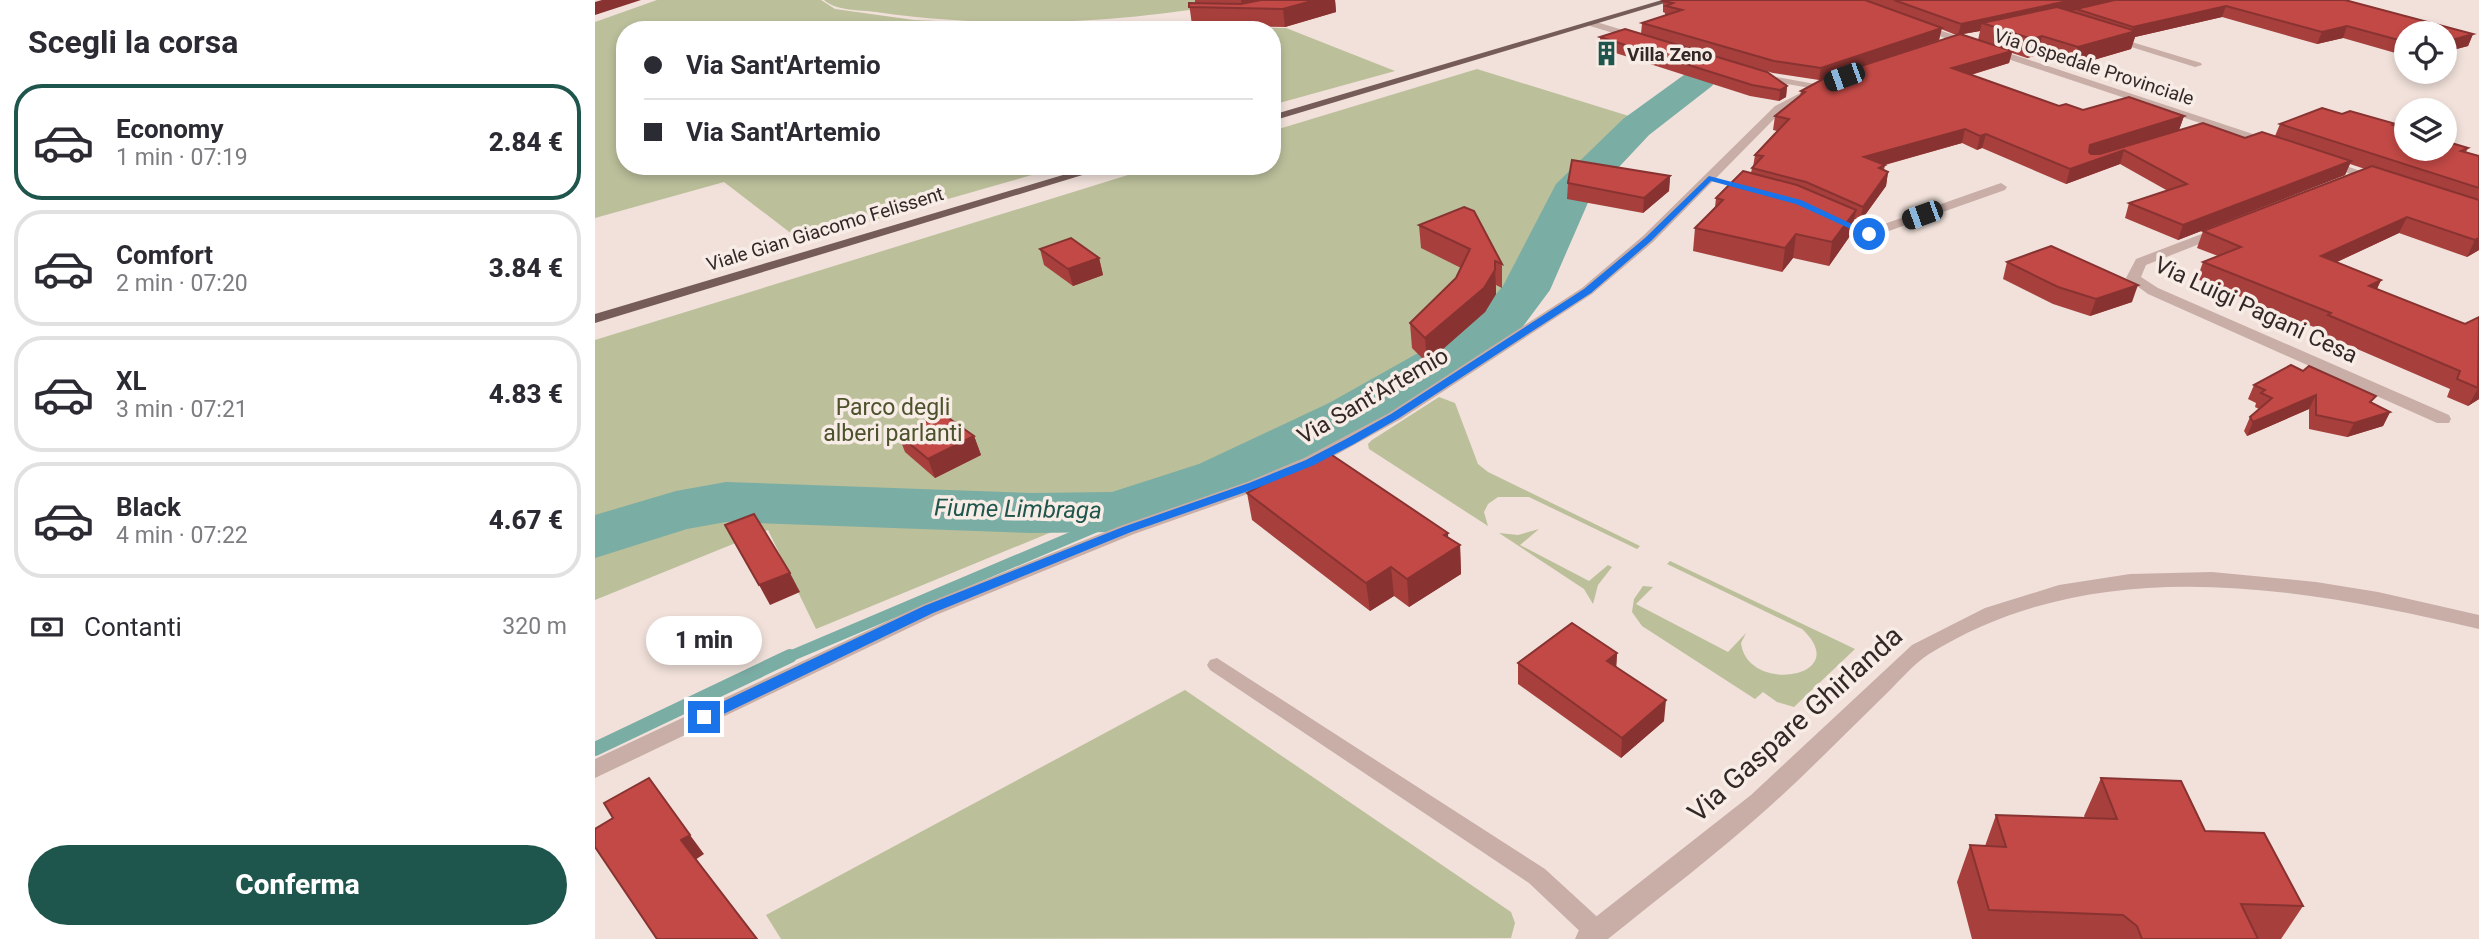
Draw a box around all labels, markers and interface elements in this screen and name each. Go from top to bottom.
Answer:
map controls [2394,21,2457,161]
button: locate [2394,21,2457,84]
text: Scegli la corsa [28,23,238,61]
street label: Via Ospedale Provinciale [1991,24,2197,110]
building icon: Villa Zeno [1593,40,1621,68]
place label: Villa Zeno [1627,43,1713,66]
text: Via Sant'Artemio [686,50,881,80]
car [1821,60,1868,94]
button: layers [2394,98,2457,161]
icon: car [32,111,95,174]
text: Economy [116,114,223,144]
text: Via Sant'Artemio [686,117,881,147]
text: 2.84 € [489,127,563,157]
text: 1 min · 07:19 [116,144,248,171]
street label: Viale Gian Giacomo Felissent [704,182,946,276]
car [1899,198,1946,232]
route start [1853,218,1885,250]
icon: car [32,237,95,300]
text: Comfort [116,240,213,270]
street label: Via Luigi Pagani Cesa [2150,251,2362,369]
text: 3.84 € [489,253,563,283]
text: 2 min · 07:20 [116,270,248,297]
street label: Via Sant'Artemio [1293,342,1453,450]
icon: car [32,363,95,426]
text: XL [116,366,147,396]
text: 4.83 € [489,379,563,409]
park label: Parco degli alberi parlanti [823,394,963,447]
text: 3 min · 07:21 [116,396,248,423]
icon: car [32,489,95,552]
text: Black [116,492,181,522]
water label: Fiume Limbraga [934,494,1102,524]
text: 4.67 € [489,505,563,535]
text: 4 min · 07:22 [116,522,248,549]
icon: cash [28,608,66,646]
text: Contanti [84,612,182,642]
text: 320 m [502,613,567,640]
callout: 1 min [646,616,762,664]
street label: Via Gaspare Ghirlanda [1681,619,1909,829]
text: 1 min [675,627,733,654]
route end [688,701,720,733]
button: Conferma [28,845,567,925]

